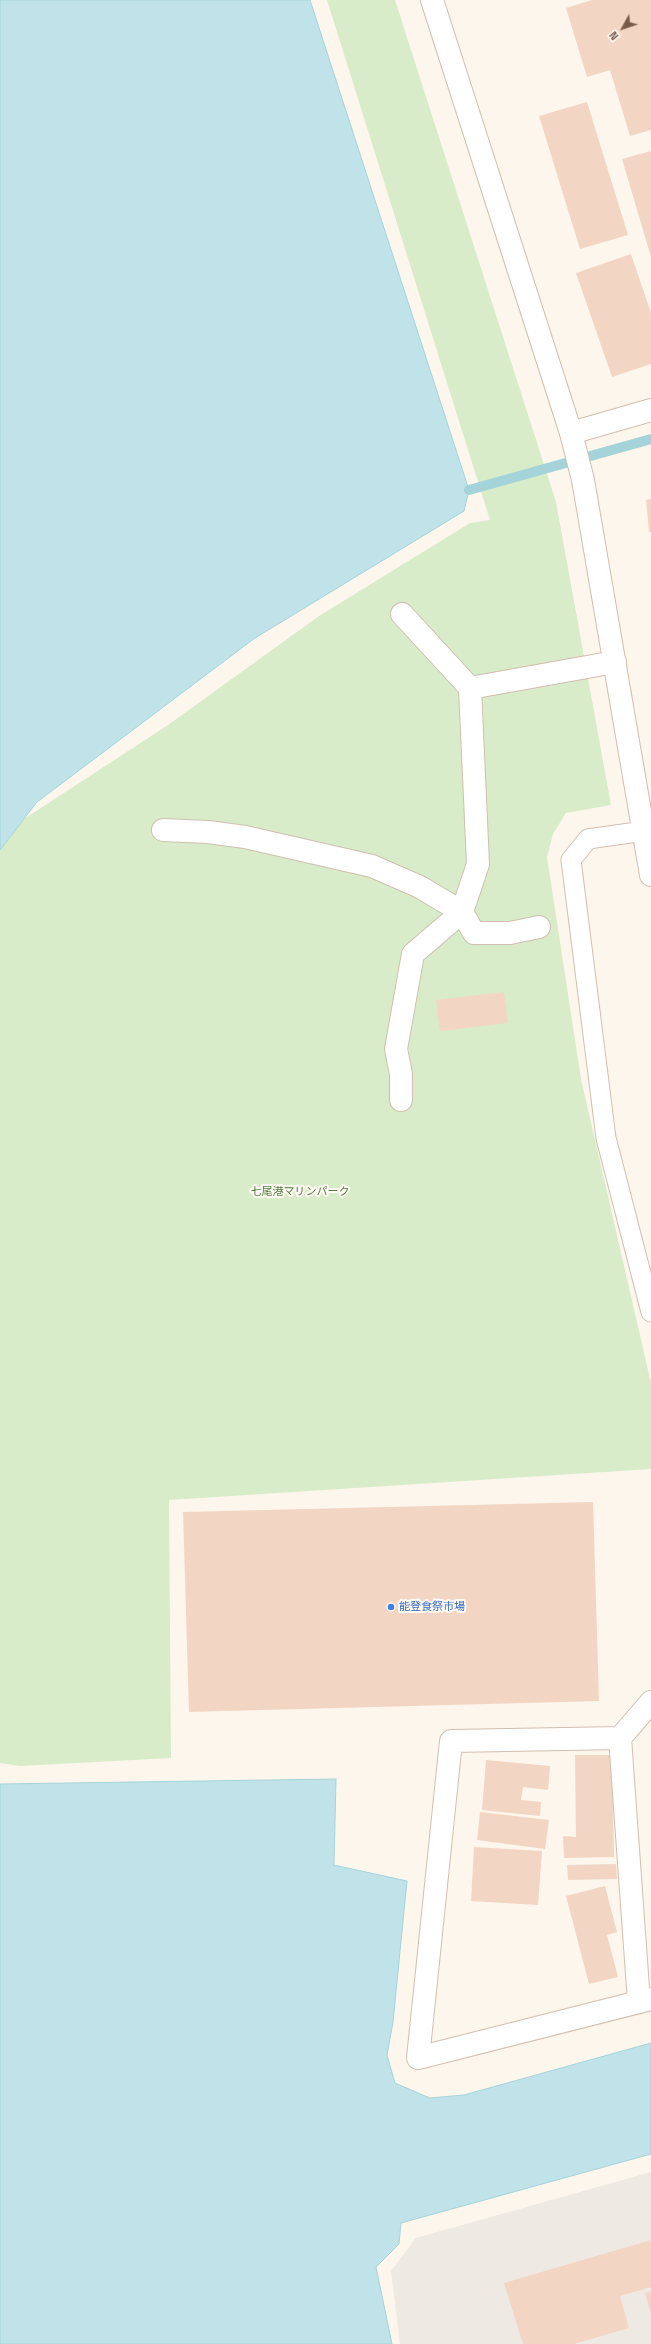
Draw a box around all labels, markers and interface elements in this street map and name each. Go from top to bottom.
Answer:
north arrow [603,8,643,48]
text: N [606,28,622,43]
park label: 七尾港マリンパーク [251,1185,349,1199]
place label: 能登食祭市場 [399,1600,465,1614]
marker: 能登食祭市場 [386,1602,396,1612]

